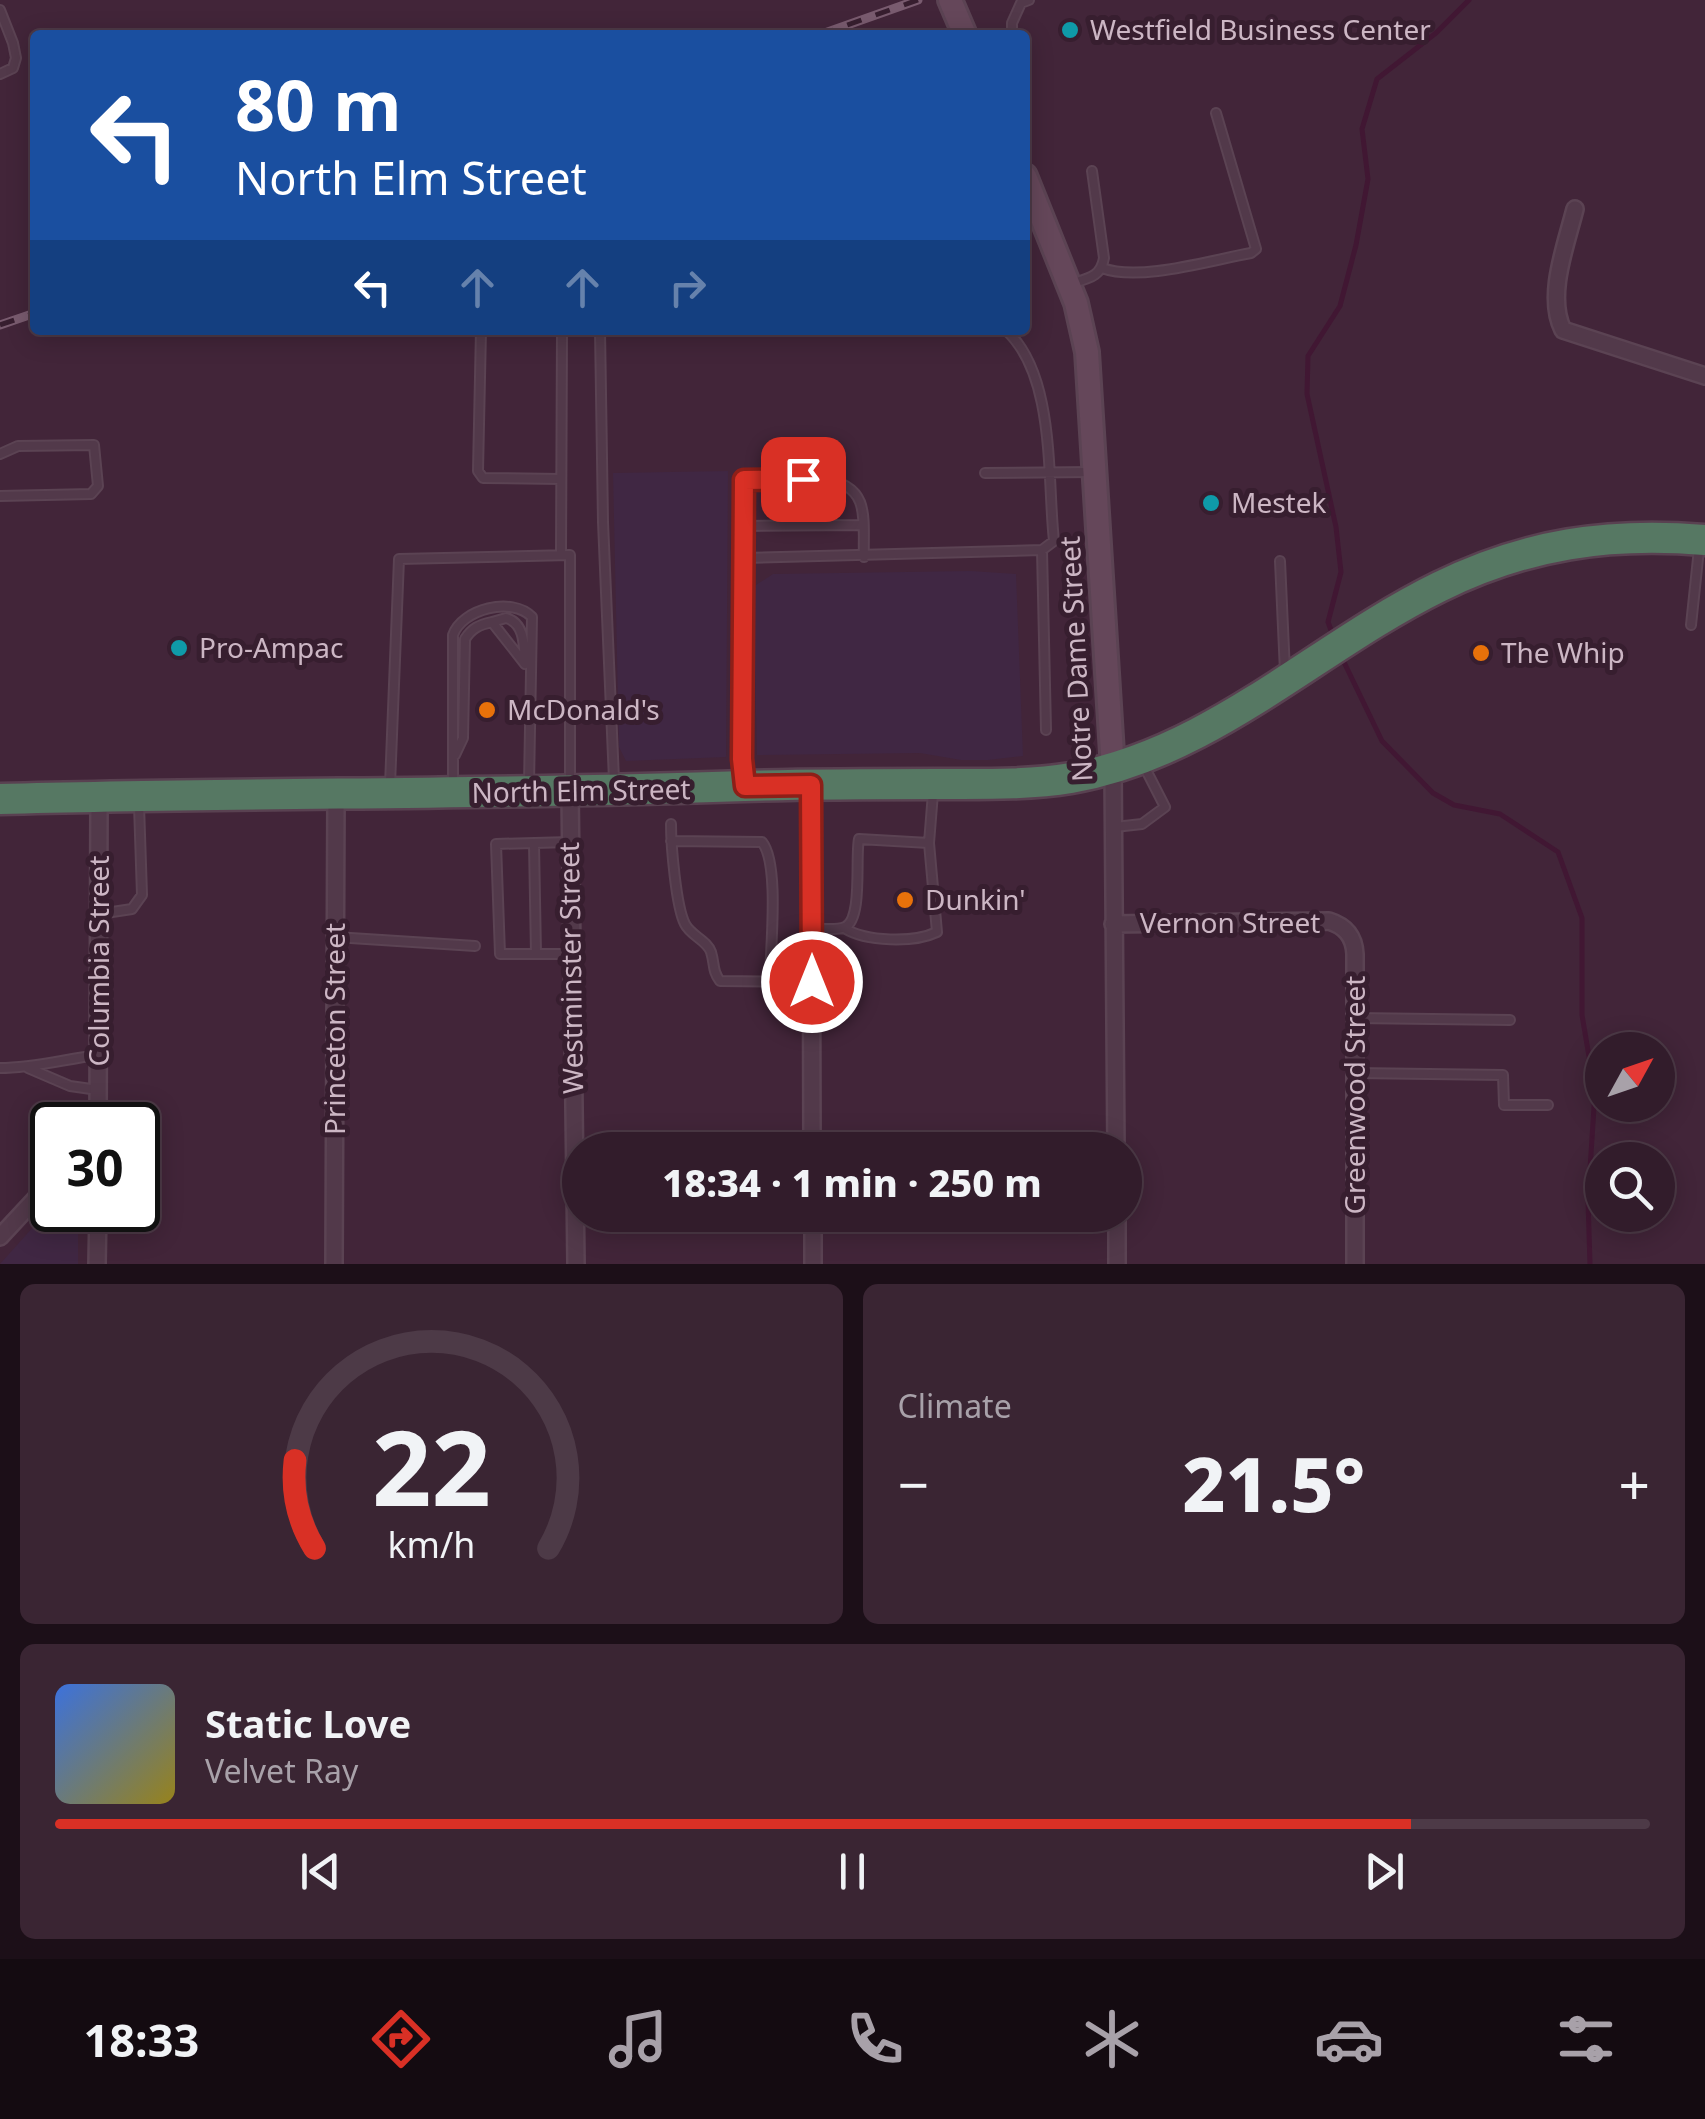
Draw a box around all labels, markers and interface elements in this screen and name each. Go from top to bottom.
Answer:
place label: Westfield Business Center [1090,10,1431,48]
marker: Westfield Business Center [1059,19,1081,41]
text: 80 m [235,56,402,152]
icon: left [70,70,200,200]
text: North Elm Street [235,147,587,208]
icon: left [345,260,400,315]
icon: ahead [450,260,505,315]
icon: ahead [555,260,610,315]
icon: right [660,260,715,315]
pin [761,437,846,522]
icon: arrive [776,452,831,507]
place label: Mestek [1231,483,1327,521]
marker: Mestek [1200,492,1222,514]
street label: Notre Dame Street [1050,535,1100,783]
place label: Pro-Ampac [199,628,343,666]
place label: The Whip [1501,633,1625,671]
marker: Pro-Ampac [168,637,190,659]
marker: The Whip [1470,642,1492,664]
place label: McDonald's [507,690,660,728]
marker: McDonald's [476,699,498,721]
street label: North Elm Street [471,769,691,811]
street label: Westminster Street [549,842,591,1094]
street label: Columbia Street [79,856,117,1066]
place label: Dunkin' [925,880,1026,918]
marker: Dunkin' [894,889,916,911]
street label: Vernon Street [1140,903,1320,941]
street label: Princeton Street [315,923,353,1135]
position arrow [760,930,864,1034]
street label: Greenwood Street [1335,976,1373,1214]
north arrow [1585,1032,1675,1122]
map controls [1585,1032,1675,1232]
speed limit sign: 30 [30,1102,160,1232]
button: search [1585,1142,1675,1232]
text: 18:34 · 1 min · 250 m [662,1156,1042,1208]
text: Climate [898,1384,1012,1427]
text: 22 [372,1395,491,1536]
text: 21.5° [1182,1432,1365,1534]
text: − [898,1446,929,1521]
text: + [1619,1446,1650,1521]
text: km/h [387,1520,475,1568]
text: Static Love [205,1697,411,1749]
text: Velvet Ray [205,1749,358,1792]
icon: previous [293,1844,348,1899]
icon: pause [825,1844,880,1899]
icon: next [1357,1844,1412,1899]
icon: directions [366,2004,436,2074]
icon: music [603,2004,673,2074]
icon: phone [840,2004,910,2074]
icon: climate [1077,2004,1147,2074]
icon: car [1314,2004,1384,2074]
icon: filters [1551,2004,1621,2074]
text: 18:33 [84,2009,199,2070]

